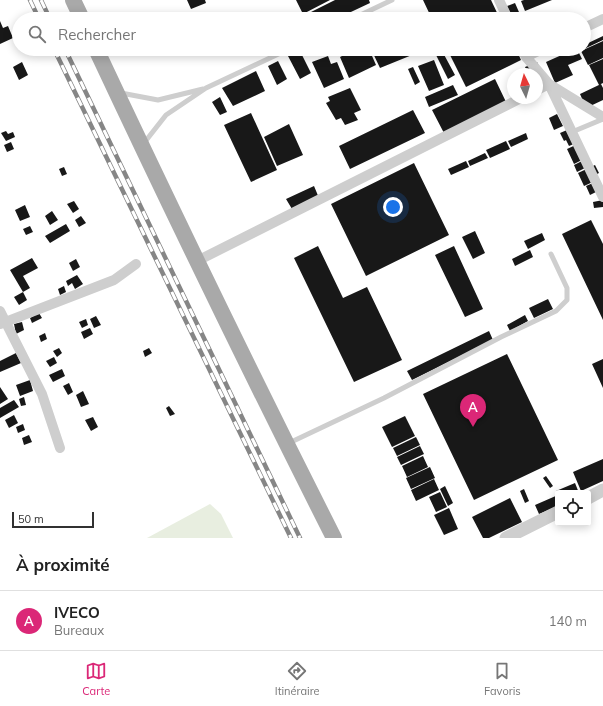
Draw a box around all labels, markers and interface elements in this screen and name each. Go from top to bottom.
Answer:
search box [12,12,591,56]
icon: search [26,23,48,45]
text: Rechercher [58,25,136,44]
north arrow [507,68,543,104]
your location [383,197,403,217]
pin: A [460,394,486,427]
map controls [555,490,591,526]
button: locate [555,490,591,526]
scale bar [12,510,94,529]
text: 50 m [18,512,44,526]
text: À proximité [16,554,110,575]
text: IVECO [54,603,100,622]
text: A [24,613,34,629]
text: 140 m [549,613,587,629]
text: Bureaux [54,622,104,638]
tab: Carte [82,660,110,698]
tab: Itinéraire [275,660,320,698]
tab: Favoris [484,660,521,698]

